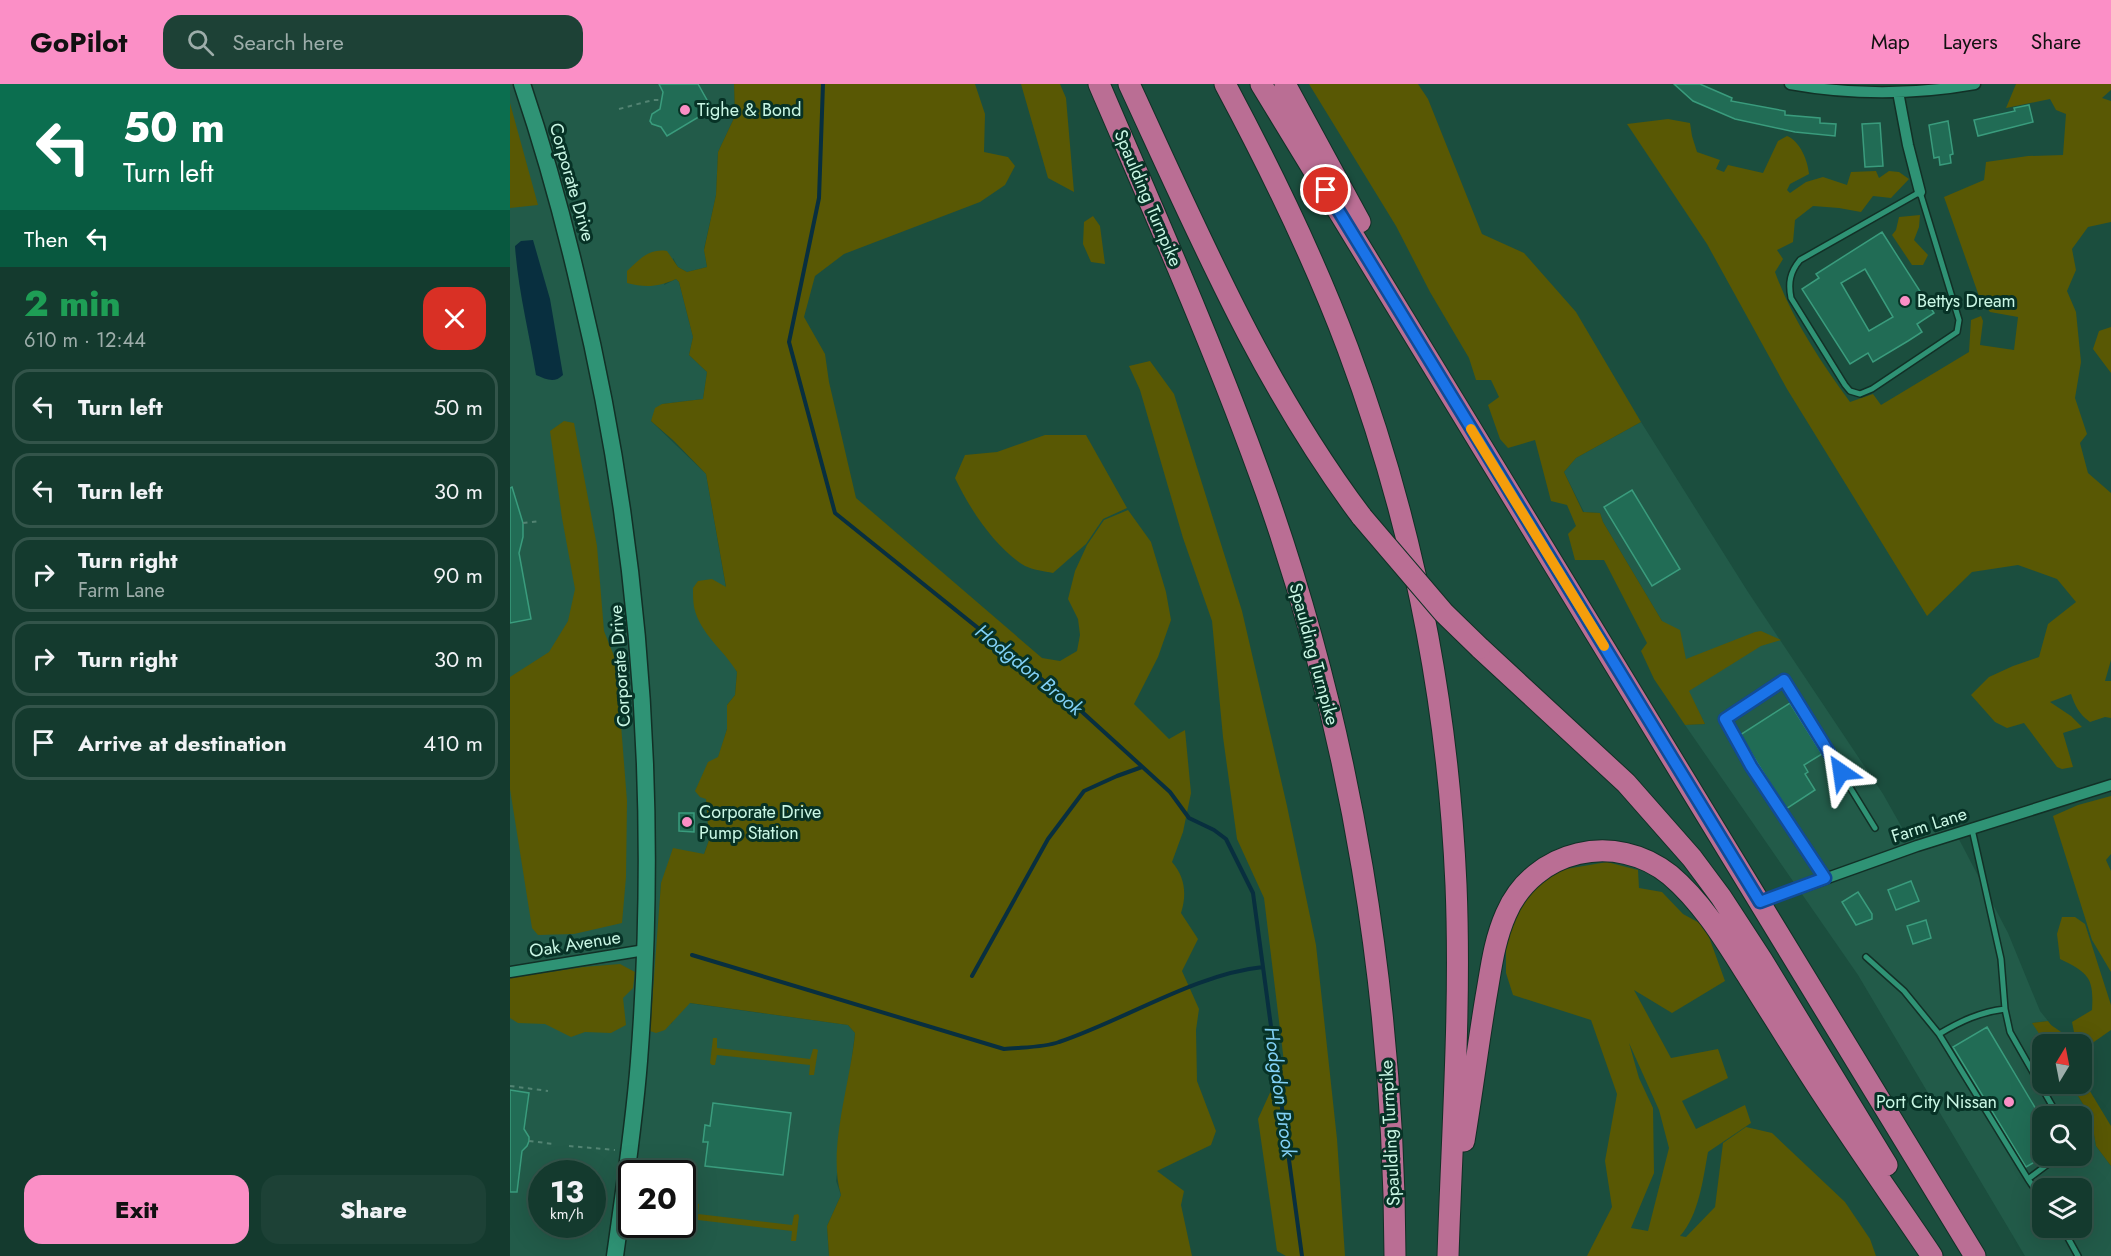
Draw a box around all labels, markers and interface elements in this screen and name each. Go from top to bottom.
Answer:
search box [163,15,583,69]
text: GoPilot [30,22,127,63]
icon: search [184,26,217,59]
text: Search here [232,26,344,58]
text: Map [1871,27,1910,57]
text: Layers [1943,27,1998,57]
text: Share [2031,27,2081,57]
text: 50 m [123,97,225,158]
place label: Tighe & Bond [697,97,802,123]
marker: Tighe & Bond [678,103,692,117]
icon: left [24,108,102,186]
street label: Corporate Drive [543,120,601,244]
street label: Spaulding Turnpike [1107,126,1189,270]
text: Turn left [123,153,213,192]
pin [1300,164,1351,215]
icon: arrive [1309,173,1342,206]
icon: left [81,222,114,255]
text: Then [24,223,69,255]
text: 2 min [24,277,121,329]
button: close [423,287,486,350]
place label: Bettys Dream [1917,288,2016,314]
marker: Bettys Dream [1898,294,1912,308]
text: 610 m · 12:44 [24,326,146,355]
icon: left [27,390,60,423]
text: Turn left [78,391,163,423]
text: 50 m [434,391,483,423]
icon: left [27,474,60,507]
text: Turn left [78,475,163,507]
text: 30 m [434,475,483,507]
text: Turn right [78,544,178,576]
icon: right [27,558,60,591]
text: 90 m [433,559,483,591]
text: Farm Lane [78,576,165,605]
street label: Spaulding Turnpike [1283,580,1345,728]
street label: Corporate Drive [603,604,637,728]
water label: Hodgdon Brook [969,617,1090,724]
icon: right [27,642,60,675]
text: Turn right [78,643,178,675]
text: 30 m [434,643,483,675]
icon: arrive [27,726,60,759]
text: Arrive at destination [78,727,287,759]
text: 410 m [423,727,483,759]
position arrow [1809,740,1873,804]
place label: Corporate Drive Pump Station [699,799,821,846]
street label: Farm Lane [1888,801,1970,849]
marker: Corporate Drive Pump Station [680,815,694,829]
street label: Oak Avenue [527,924,623,964]
water label: Hodgdon Brook [1256,1025,1304,1161]
north arrow [2032,1034,2092,1094]
map controls [2032,1034,2092,1238]
street label: Spaulding Turnpike [1373,1059,1407,1207]
place label: Port City Nissan [1876,1089,1997,1115]
marker: Port City Nissan [2002,1095,2016,1109]
button: search [2032,1106,2092,1166]
speed limit sign: 20 [618,1160,696,1238]
text: 13 [550,1170,584,1213]
button: Exit [24,1175,249,1244]
button: Share [261,1175,486,1244]
button: layers [2032,1178,2092,1238]
text: km/h [550,1203,584,1225]

